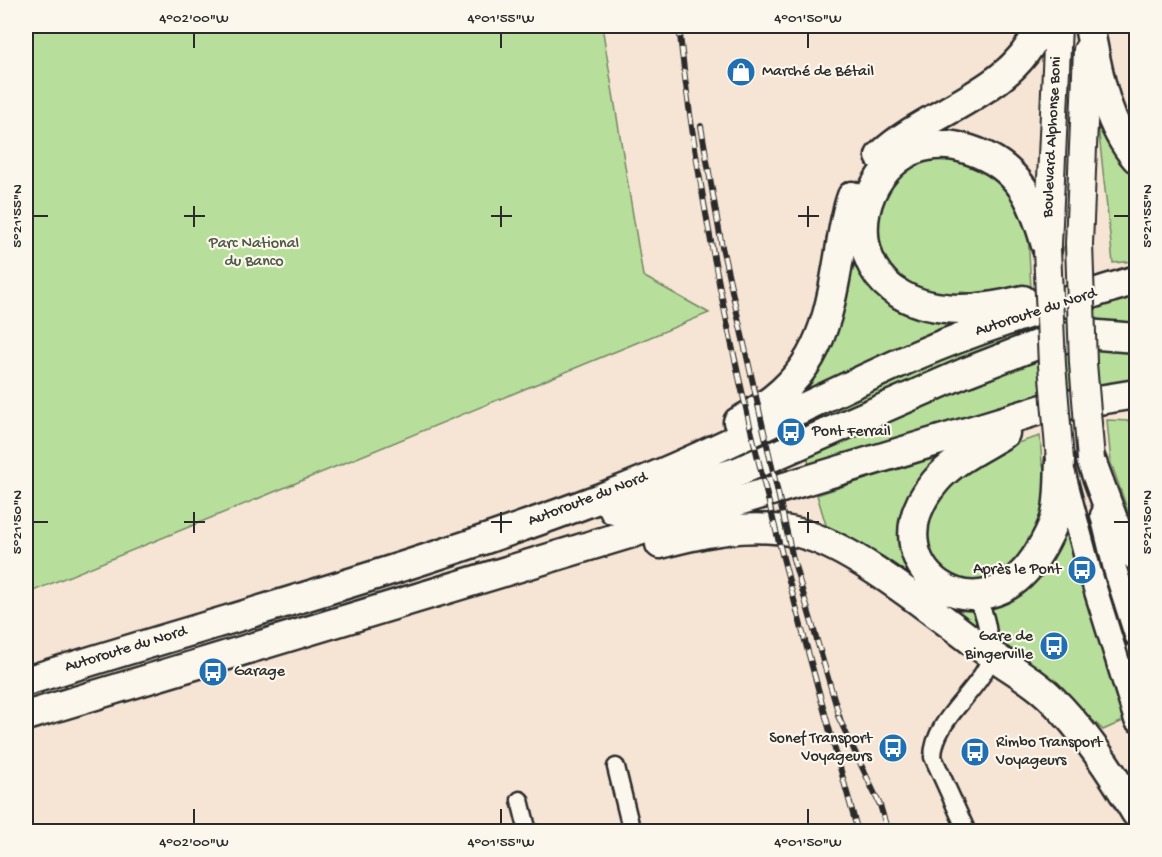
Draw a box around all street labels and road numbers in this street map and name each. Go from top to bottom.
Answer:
street label: Boulevard Alphonse Boni [1039,56,1067,219]
street label: Autoroute du Nord [973,284,1101,342]
street label: Autoroute du Nord [526,468,652,531]
street label: Autoroute du Nord [63,622,191,678]

